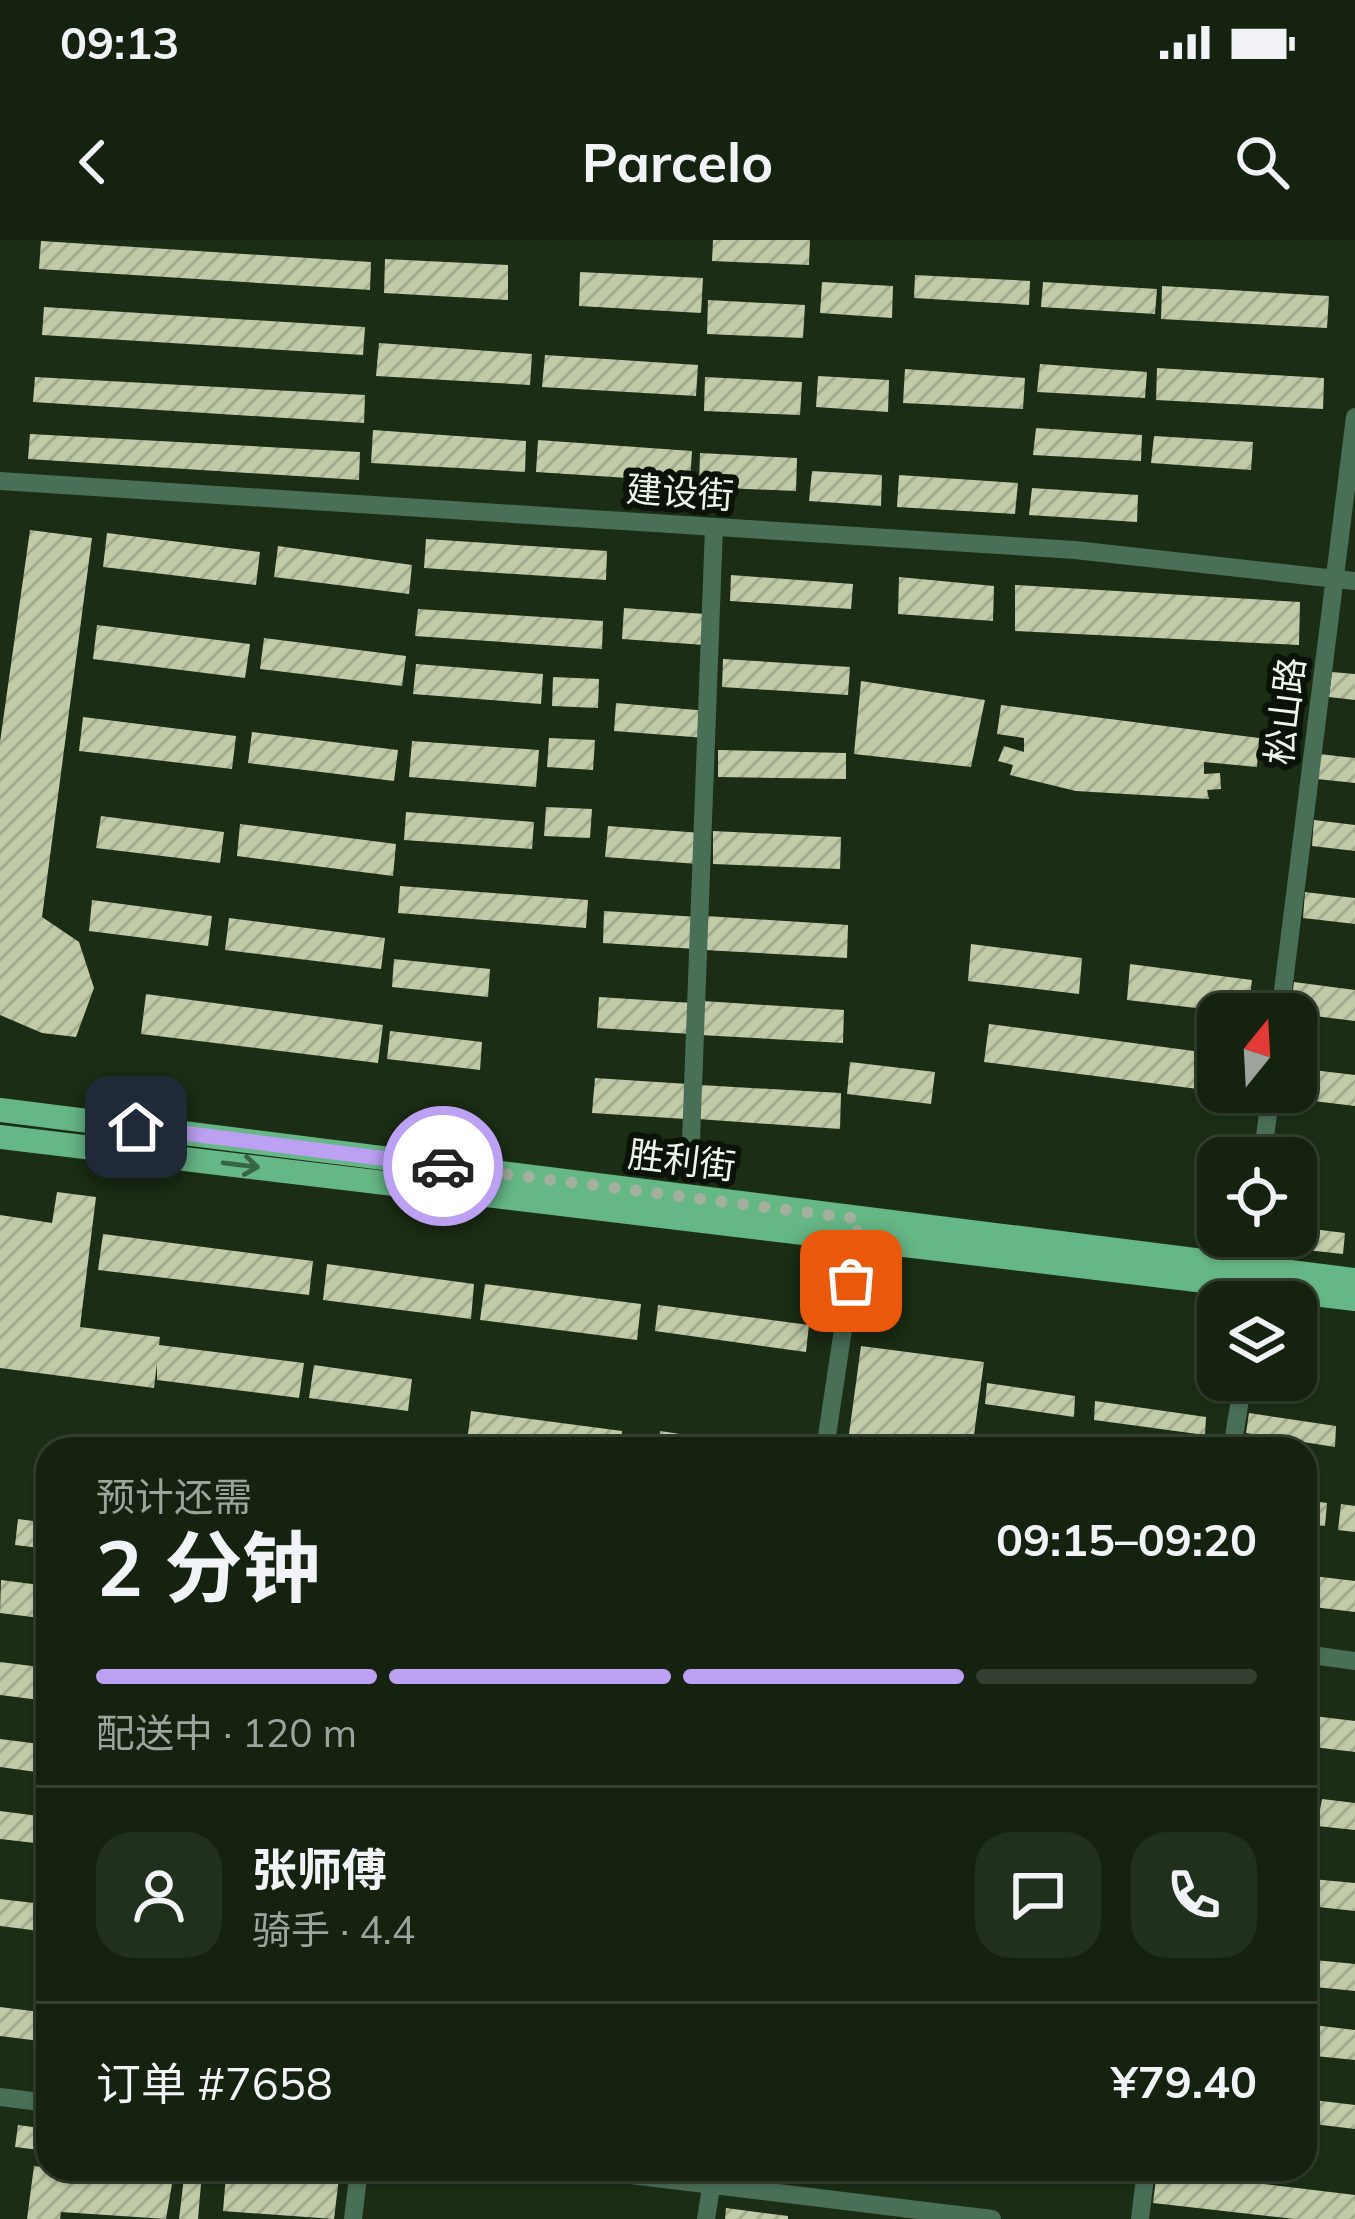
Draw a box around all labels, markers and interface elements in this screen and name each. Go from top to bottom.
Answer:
text: 09:13 [60,14,179,70]
text: Parcelo [582,128,773,196]
icon: back [60,129,126,195]
icon: search [1229,129,1295,195]
street label: 建设街 [625,465,735,518]
street label: 松山路 [1256,655,1313,767]
north arrow [1197,993,1317,1113]
map controls [1197,993,1317,1401]
pin [85,1076,187,1178]
icon: home [103,1094,169,1160]
courier [383,1106,503,1226]
street label: 胜利街 [626,1131,738,1188]
icon: car [410,1133,476,1199]
button: locate [1197,1137,1317,1257]
one-way arrow [221,1155,260,1177]
pin [800,1230,902,1332]
icon: bag [818,1248,884,1314]
button: layers [1197,1281,1317,1401]
text: 预计还需 [96,1472,252,1521]
text: 09:15–09:20 [996,1511,1257,1567]
text: 2 分钟 [96,1518,320,1616]
text: 配送中 · 120 m [96,1708,357,1757]
button: person [96,1832,222,1958]
button: chat [975,1832,1101,1958]
button: phone [1131,1832,1257,1958]
text: 张师傅 [252,1841,387,1897]
text: 骑手 · 4.4 [252,1905,415,1954]
text: ¥79.40 [1111,2053,1257,2109]
text: 订单 #7658 [96,2055,333,2111]

